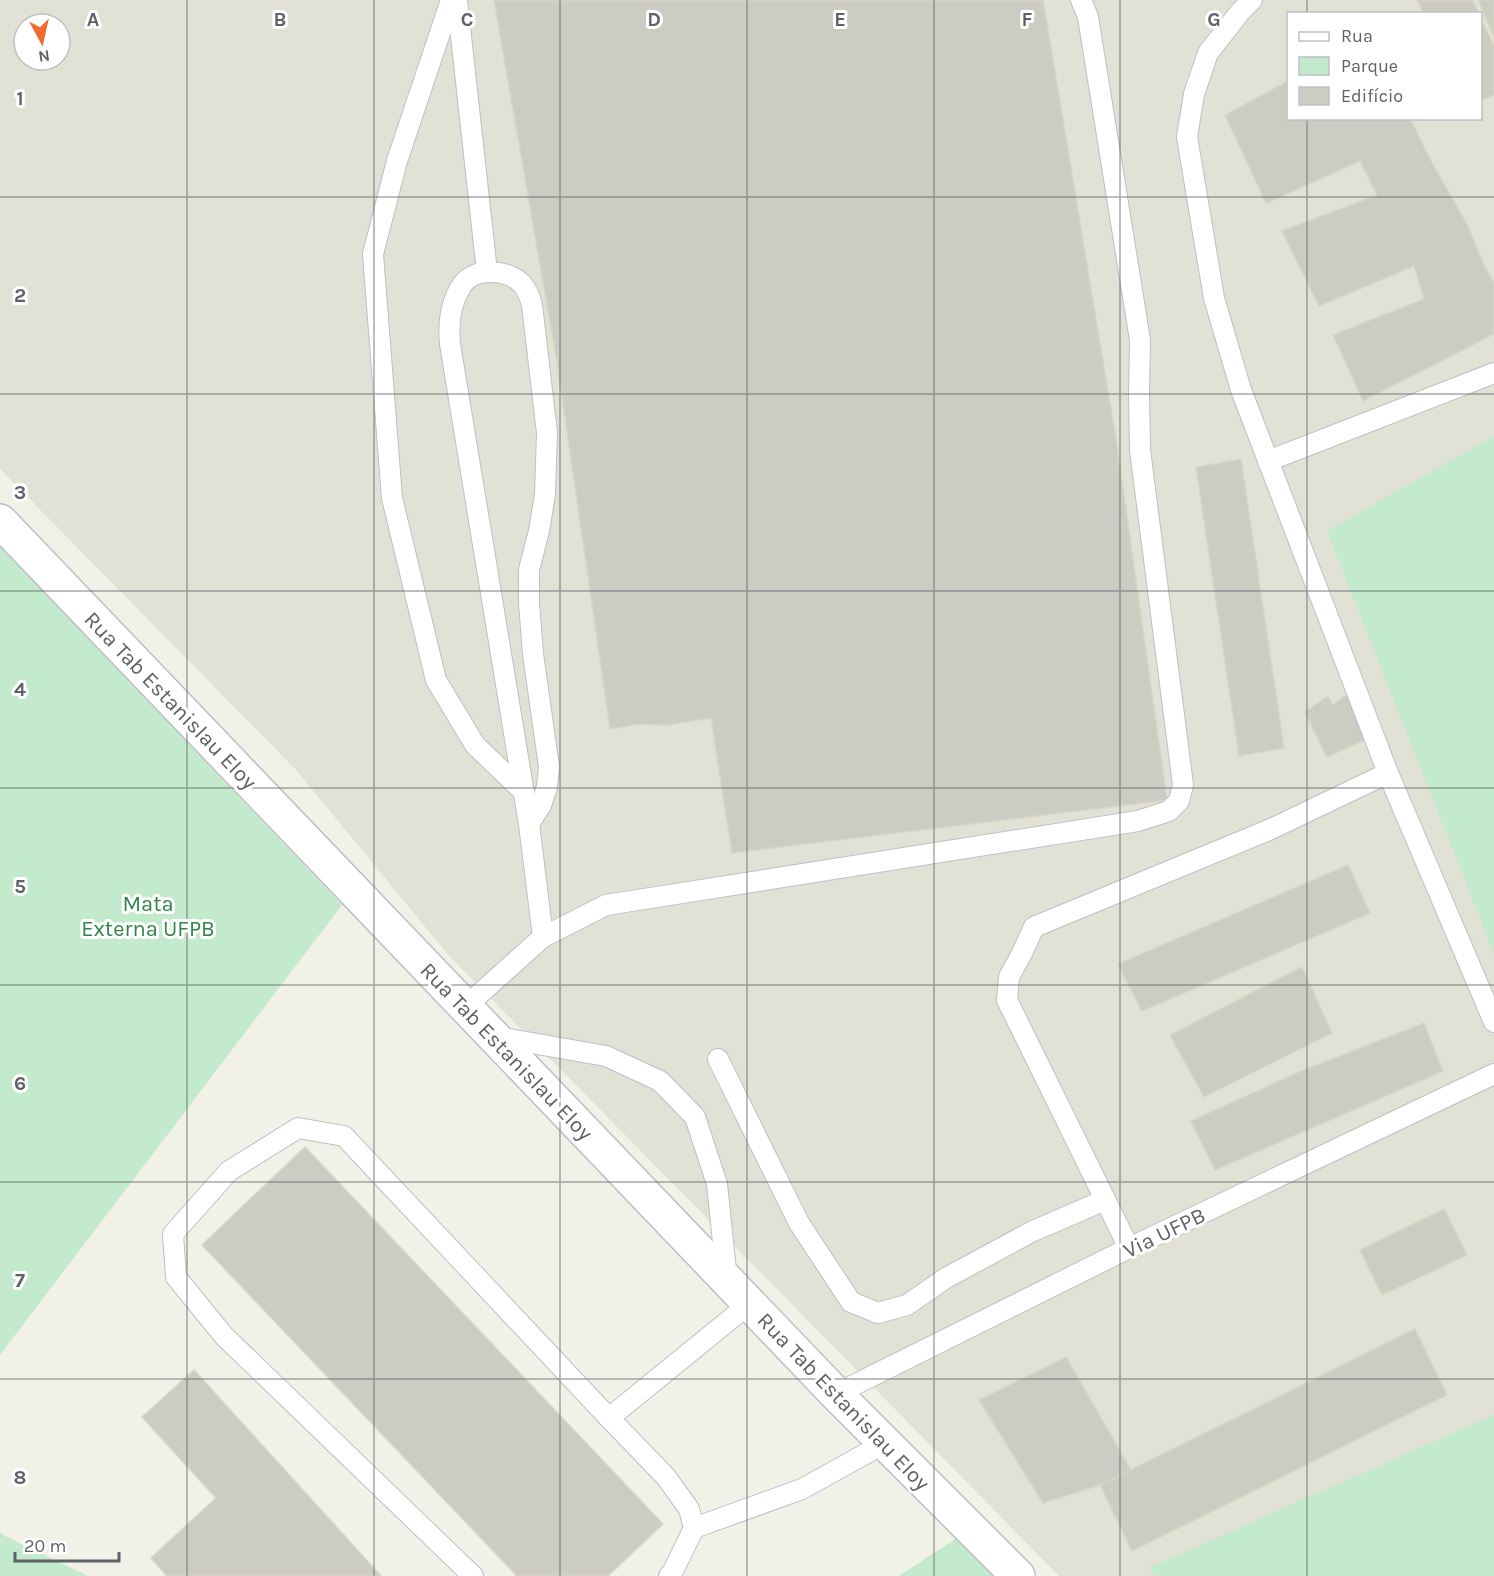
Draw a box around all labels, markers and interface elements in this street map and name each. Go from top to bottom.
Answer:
text: A [87,8,100,31]
text: B [274,8,286,31]
text: C [461,8,473,31]
text: D [647,8,661,31]
text: E [834,8,846,31]
text: F [1022,8,1033,31]
text: G [1207,8,1221,31]
north arrow [12,12,72,72]
legend [1287,12,1482,120]
text: Rua [1341,25,1373,47]
text: N [37,46,51,67]
text: Parque [1341,55,1398,77]
text: Edifício [1341,85,1403,107]
text: 1 [16,87,24,110]
text: 2 [14,284,26,307]
text: 3 [14,481,26,504]
street label: Rua Tab Estanislau Eloy [79,606,262,795]
text: 4 [14,678,26,701]
text: 5 [14,875,26,898]
park label: Mata Externa UFPB [81,891,215,942]
street label: Rua Tab Estanislau Eloy [415,957,598,1146]
text: 6 [14,1072,26,1095]
street label: Via UFPB [1119,1202,1210,1264]
text: 7 [15,1269,25,1292]
street label: Rua Tab Estanislau Eloy [752,1307,935,1496]
text: 8 [14,1466,26,1489]
scale bar [15,1525,118,1563]
text: 20 m [24,1535,66,1557]

